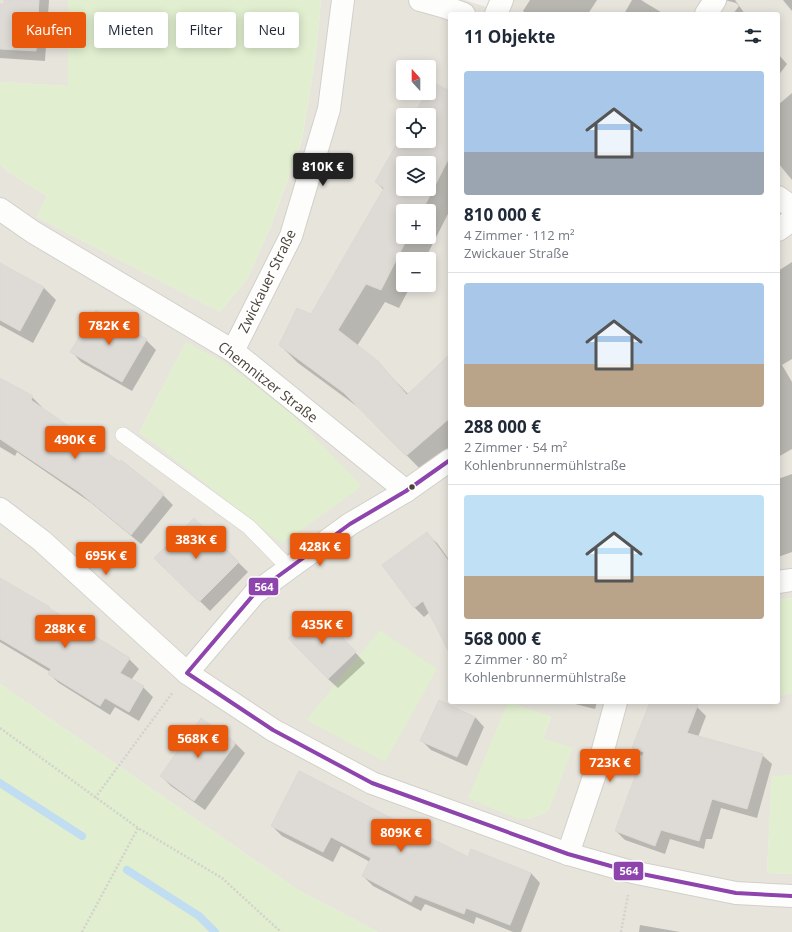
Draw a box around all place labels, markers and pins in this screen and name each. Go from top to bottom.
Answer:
pin: 810K € [290,153,356,187]
pin: 782K € [76,312,142,346]
pin: 490K € [42,426,108,460]
unlabelled marker [407,482,417,492]
pin: 383K € [163,526,229,560]
pin: 428K € [287,533,353,567]
pin: 695K € [73,542,139,576]
pin: 435K € [289,611,355,645]
pin: 288K € [32,615,98,649]
pin: 568K € [165,725,231,759]
pin: 723K € [577,749,643,783]
pin: 809K € [368,819,434,853]

